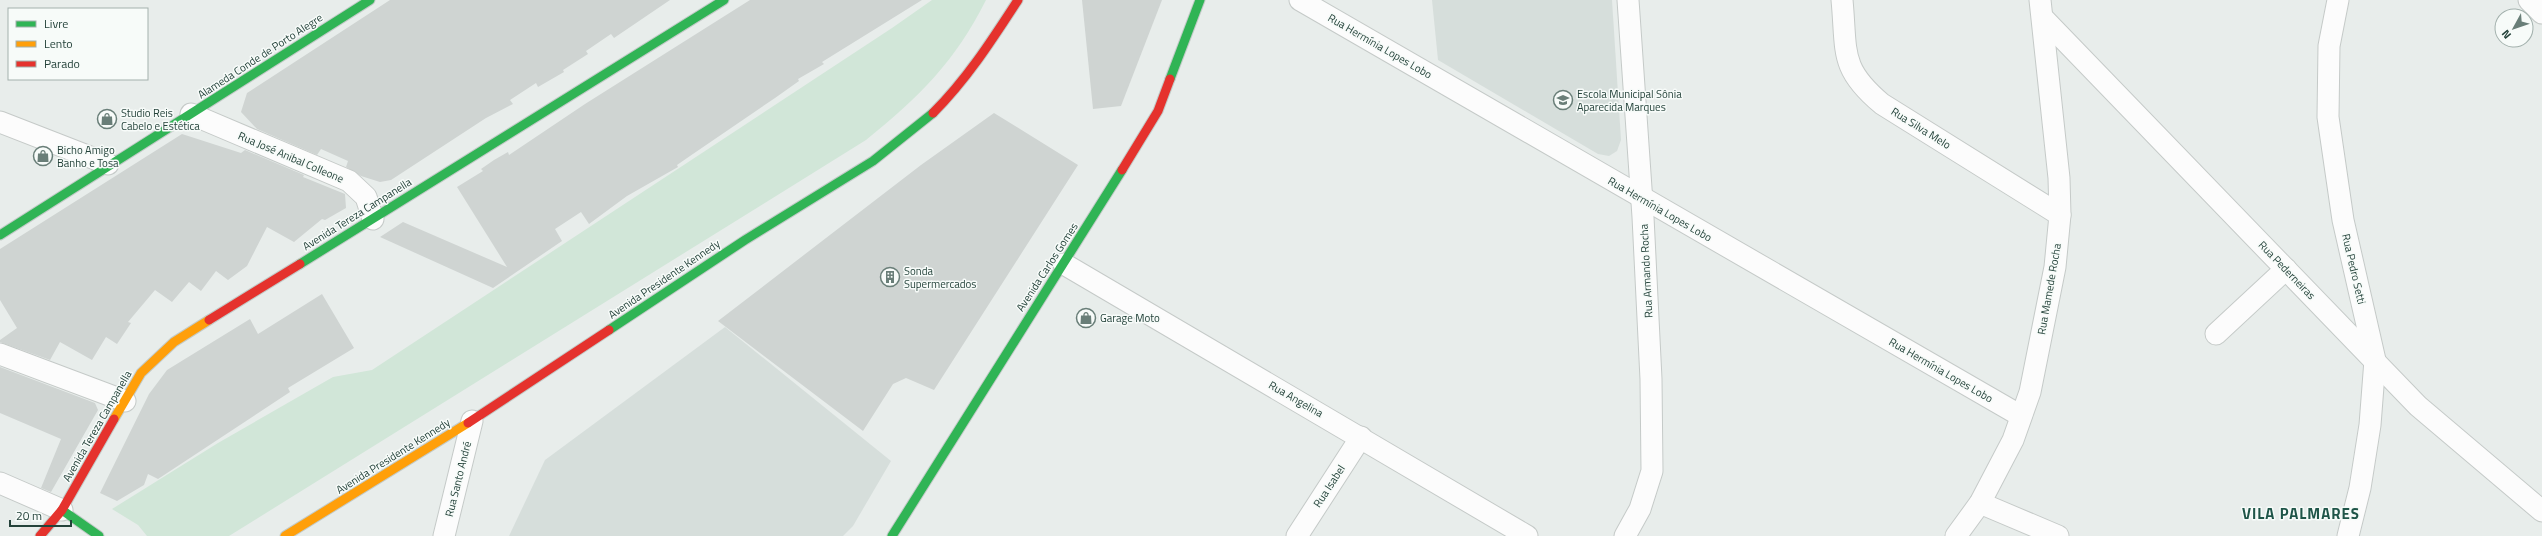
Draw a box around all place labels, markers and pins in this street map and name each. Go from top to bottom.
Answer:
place label: Escola Municipal Sônia Aparecida Marques [1577,86,1682,115]
school or university icon: Escola Municipal Sônia Aparecida Marques [1552,89,1574,111]
place label: Studio Reis Cabelo e Estética [121,105,200,134]
shop icon: Studio Reis Cabelo e Estética [96,108,118,130]
place label: Bicho Amigo Banho e Tosa [57,142,119,171]
shop icon: Bicho Amigo Banho e Tosa [32,145,54,167]
place label: Sonda Supermercados [904,263,976,292]
building icon: Sonda Supermercados [879,266,901,288]
shop icon: Garage Moto [1075,307,1097,329]
place label: Garage Moto [1100,310,1160,326]

